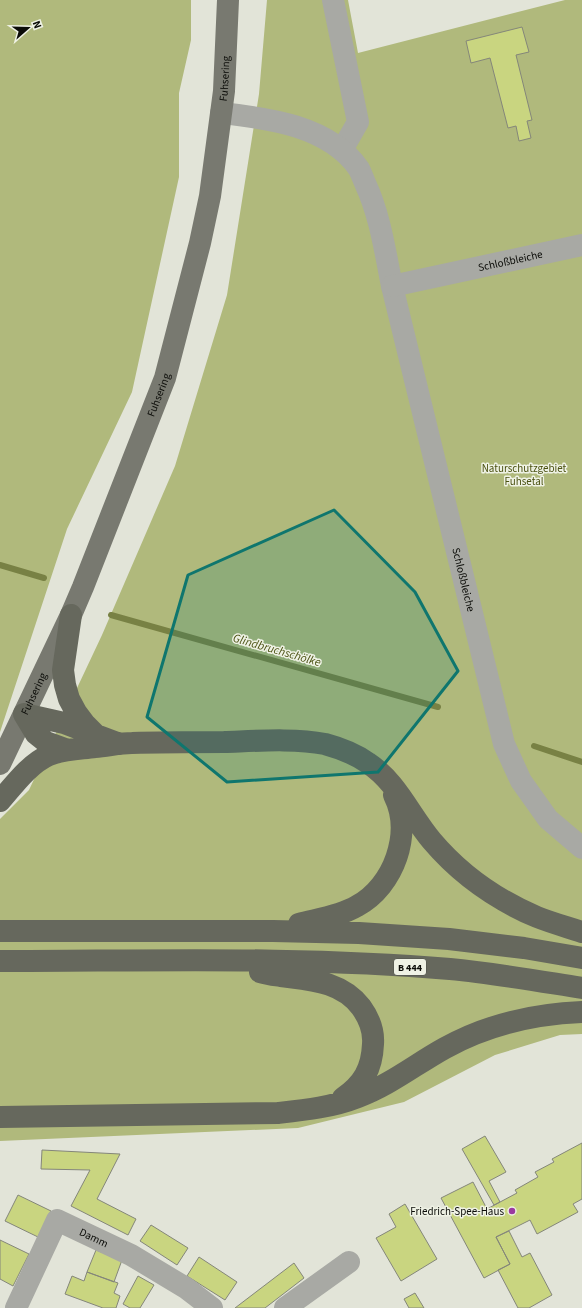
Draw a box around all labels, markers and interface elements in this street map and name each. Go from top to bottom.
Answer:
north arrow [8,8,48,48]
text: N [29,19,45,31]
street label: Fuhsering [216,55,234,102]
street label: Schloßbleiche [477,247,545,275]
street label: Fuhsering [144,371,174,419]
park label: Naturschutzgebiet Fuhsetal [482,461,567,489]
street label: Schloßbleiche [448,546,479,614]
water label: Glindbruchschölke [231,630,323,671]
street label: Fuhsering [17,670,51,718]
road number: B 444 [394,959,426,975]
place label: Friedrich-Spee-Haus [410,1204,504,1219]
marker: Friedrich-Spee-Haus [507,1206,517,1216]
street label: Damm [77,1225,111,1251]

